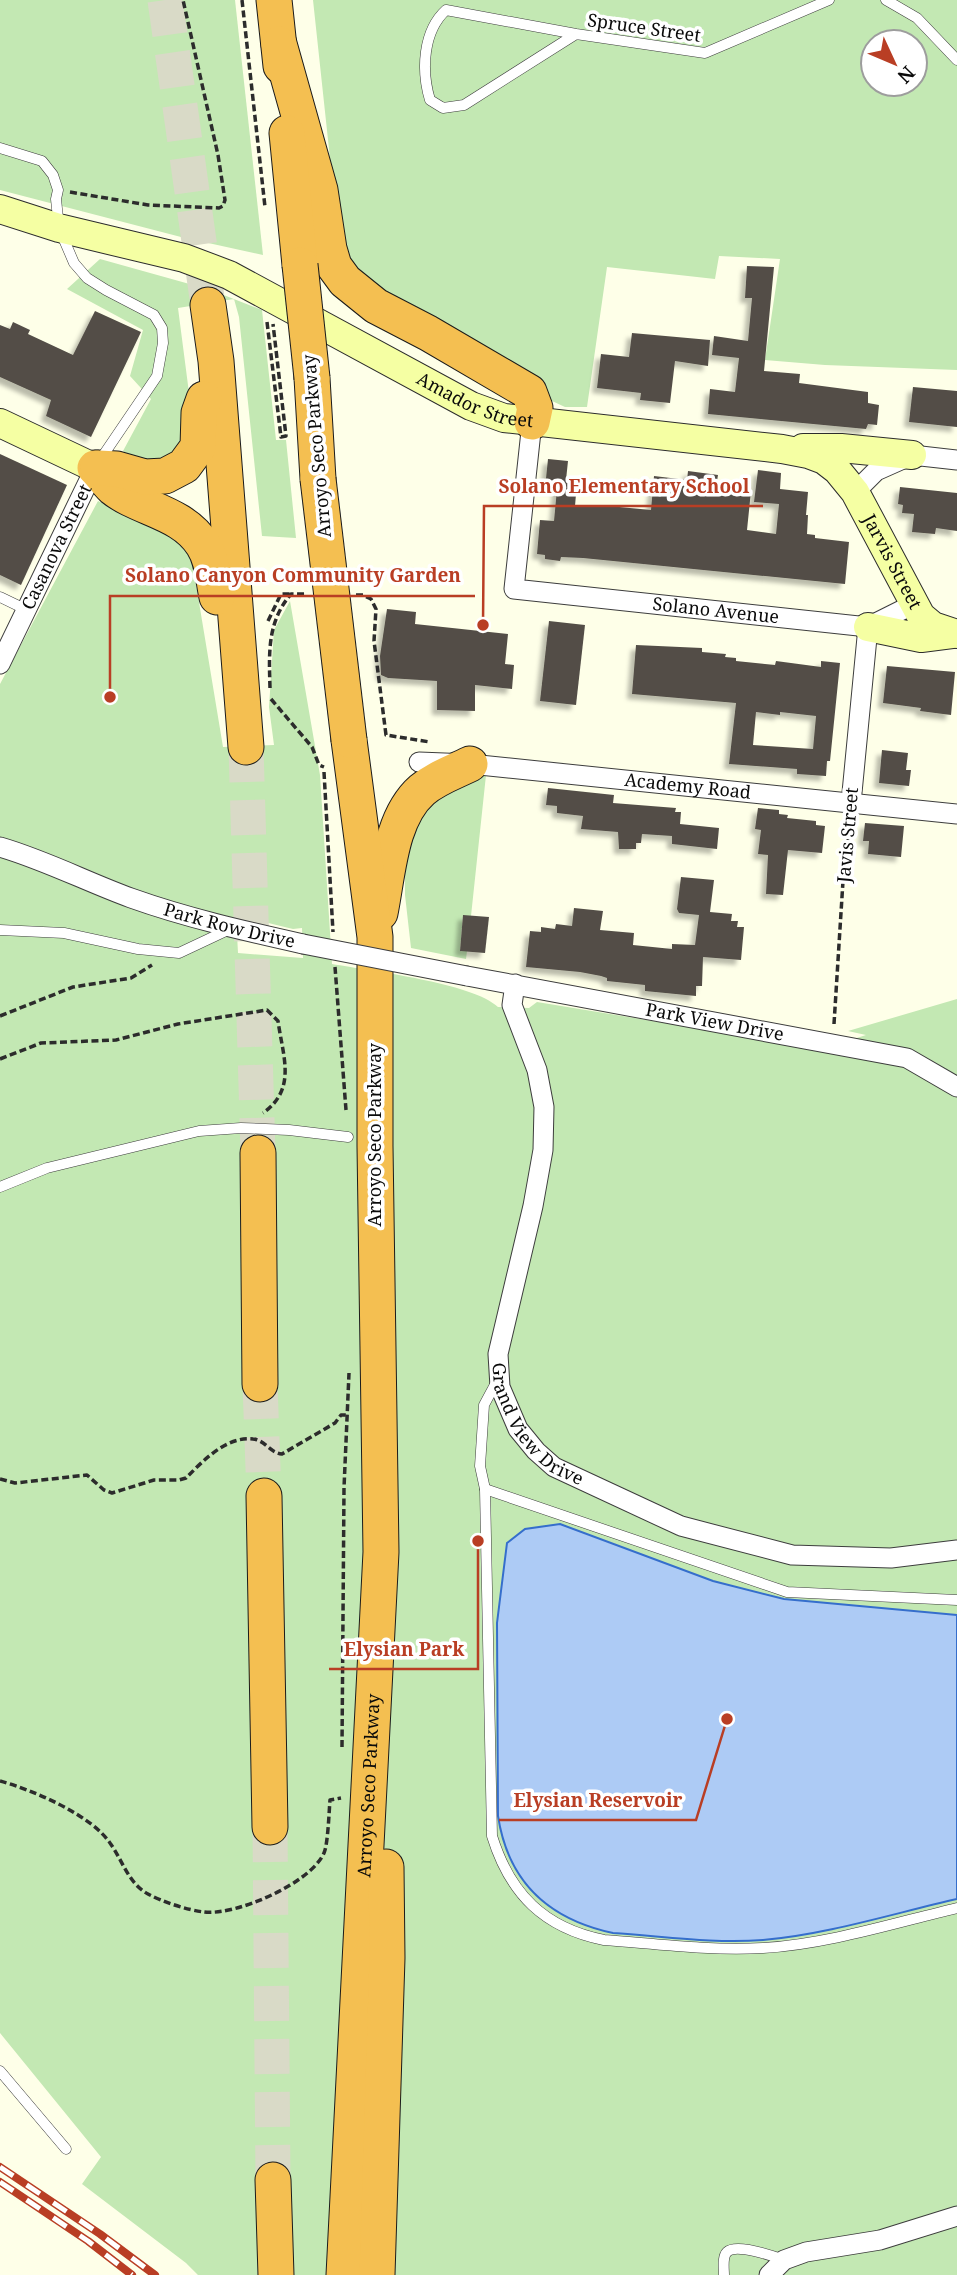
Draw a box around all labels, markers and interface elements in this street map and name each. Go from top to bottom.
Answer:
street label: Spruce Street [586,7,702,47]
north arrow [859,28,929,98]
text: N [892,60,921,89]
street label: Arroyo Seco Parkway [296,353,336,539]
street label: Amador Street [413,366,535,432]
callout: Solano Elementary School [484,466,763,506]
text: Solano Elementary School [499,473,750,499]
street label: Casanova Street [15,480,96,613]
street label: Jarvis Street [857,509,928,613]
callout: Solano Canyon Community Garden [110,556,475,596]
text: Solano Canyon Community Garden [125,562,461,588]
street label: Solano Avenue [652,591,780,628]
street label: Academy Road [624,767,752,804]
street label: Javis Street [831,786,863,885]
street label: Park Row Drive [161,897,298,953]
street label: Park View Drive [644,997,786,1046]
street label: Arroyo Seco Parkway [362,1042,386,1227]
street label: Grand View Drive [488,1362,588,1490]
callout: Elysian Park [329,1629,478,1669]
text: Elysian Park [344,1636,465,1662]
street label: Arroyo Seco Parkway [351,1692,385,1878]
callout: Elysian Reservoir [499,1780,696,1820]
text: Elysian Reservoir [513,1787,683,1813]

